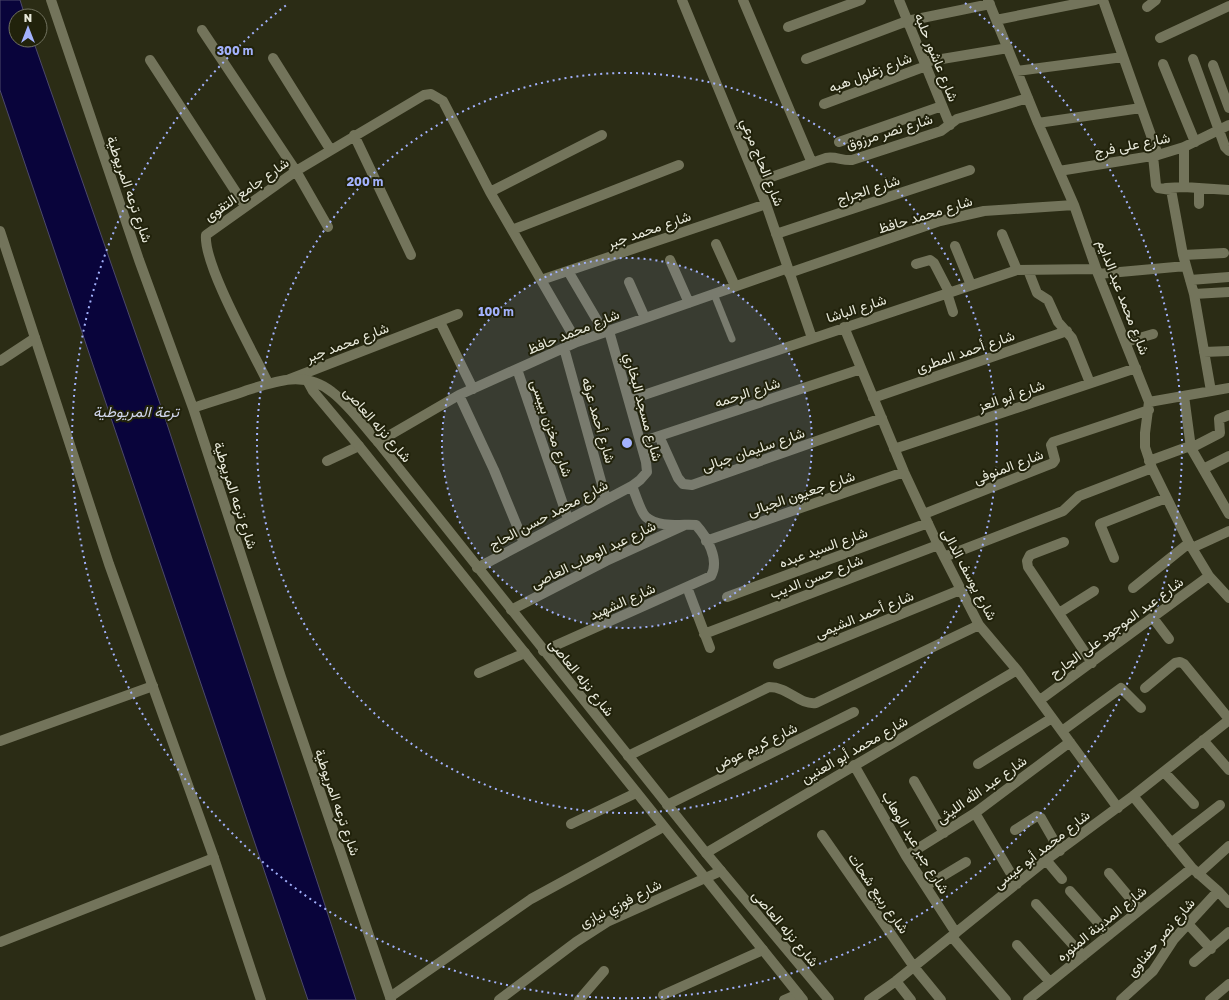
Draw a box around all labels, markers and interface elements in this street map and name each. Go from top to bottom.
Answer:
north arrow [8,8,48,48]
street label: شارع عاشور حلبه [909,10,963,105]
text: N [24,11,32,24]
text: 300 m [217,43,253,58]
street label: شارع زغلول هبه [826,48,915,98]
street label: شارع نصر مرزوق [844,110,935,155]
street label: شارع الحاج مرعي [734,116,788,210]
street label: شارع على فرج [1093,128,1172,163]
street label: شارع ترعه المريوطية [101,133,156,246]
street label: شارع جامع التقوى [200,153,293,227]
street label: شارع الجراج [834,171,903,210]
text: 200 m [347,174,383,189]
street label: شارع محمد حافظ [876,192,975,239]
street label: شارع محمد جبر [604,207,694,254]
street label: شارع محمد عبد الدايم [1091,237,1154,358]
street label: شارع الباشا [824,290,889,329]
text: 100 m [478,304,514,319]
street label: شارع محمد حافظ [524,305,623,360]
street label: شارع محمد جبر [302,318,392,369]
street label: شارع أحمد المطرى [913,326,1018,379]
street label: شارع مسجد البخاري [618,351,667,464]
street label: شارع الرحمه [712,373,783,413]
street label: شارع أحمد عرفه [576,375,619,466]
street label: شارع أبو العز [974,376,1048,418]
street label: شارع مخزن بيبسى [525,377,577,480]
street label: شارع نزله العاصى [338,383,415,467]
water label: ترعة المريوطية [93,402,181,421]
street label: شارع سليمان جبالى [699,423,808,477]
centre of rings [620,436,634,450]
street label: شارع ترعه المريوطية [208,439,261,552]
street label: شارع المنوفى [971,445,1046,490]
street label: شارع جعيون الجبالى [745,467,858,522]
street label: شارع محمد حسن الحاج [486,475,612,555]
street label: شارع عبد الوهاب العاصى [528,516,660,594]
street label: شارع السيد عبده [776,523,871,574]
street label: شارع يوسف الدالى [936,525,1001,624]
street label: شارع حسن الديب [767,550,866,604]
street label: شارع عبد الموجود على الجارح [1046,573,1188,684]
street label: شارع الشهيد [586,579,659,626]
street label: شارع أحمد الشيمى [812,586,917,644]
street label: شارع نزله العاصى [543,635,618,721]
street label: شارع محمد أبو العنين [798,712,912,789]
street label: شارع كريم عوض [710,718,801,776]
street label: شارع ترعه المريوطية [309,746,364,859]
street label: شارع عبد الله الليثى [932,751,1031,829]
street label: شارع جبر عبد الوهاب [876,787,953,898]
street label: شارع محمد أبو عيسى [989,806,1095,894]
street label: شارع ربيع شحات [842,849,913,938]
street label: شارع فوزي نيازى [576,875,666,935]
street label: شارع المدينة المنوره [1053,882,1151,967]
street label: شارع نزله العاصى [747,886,823,972]
street label: شارع نصر حفناوى [1122,894,1200,982]

